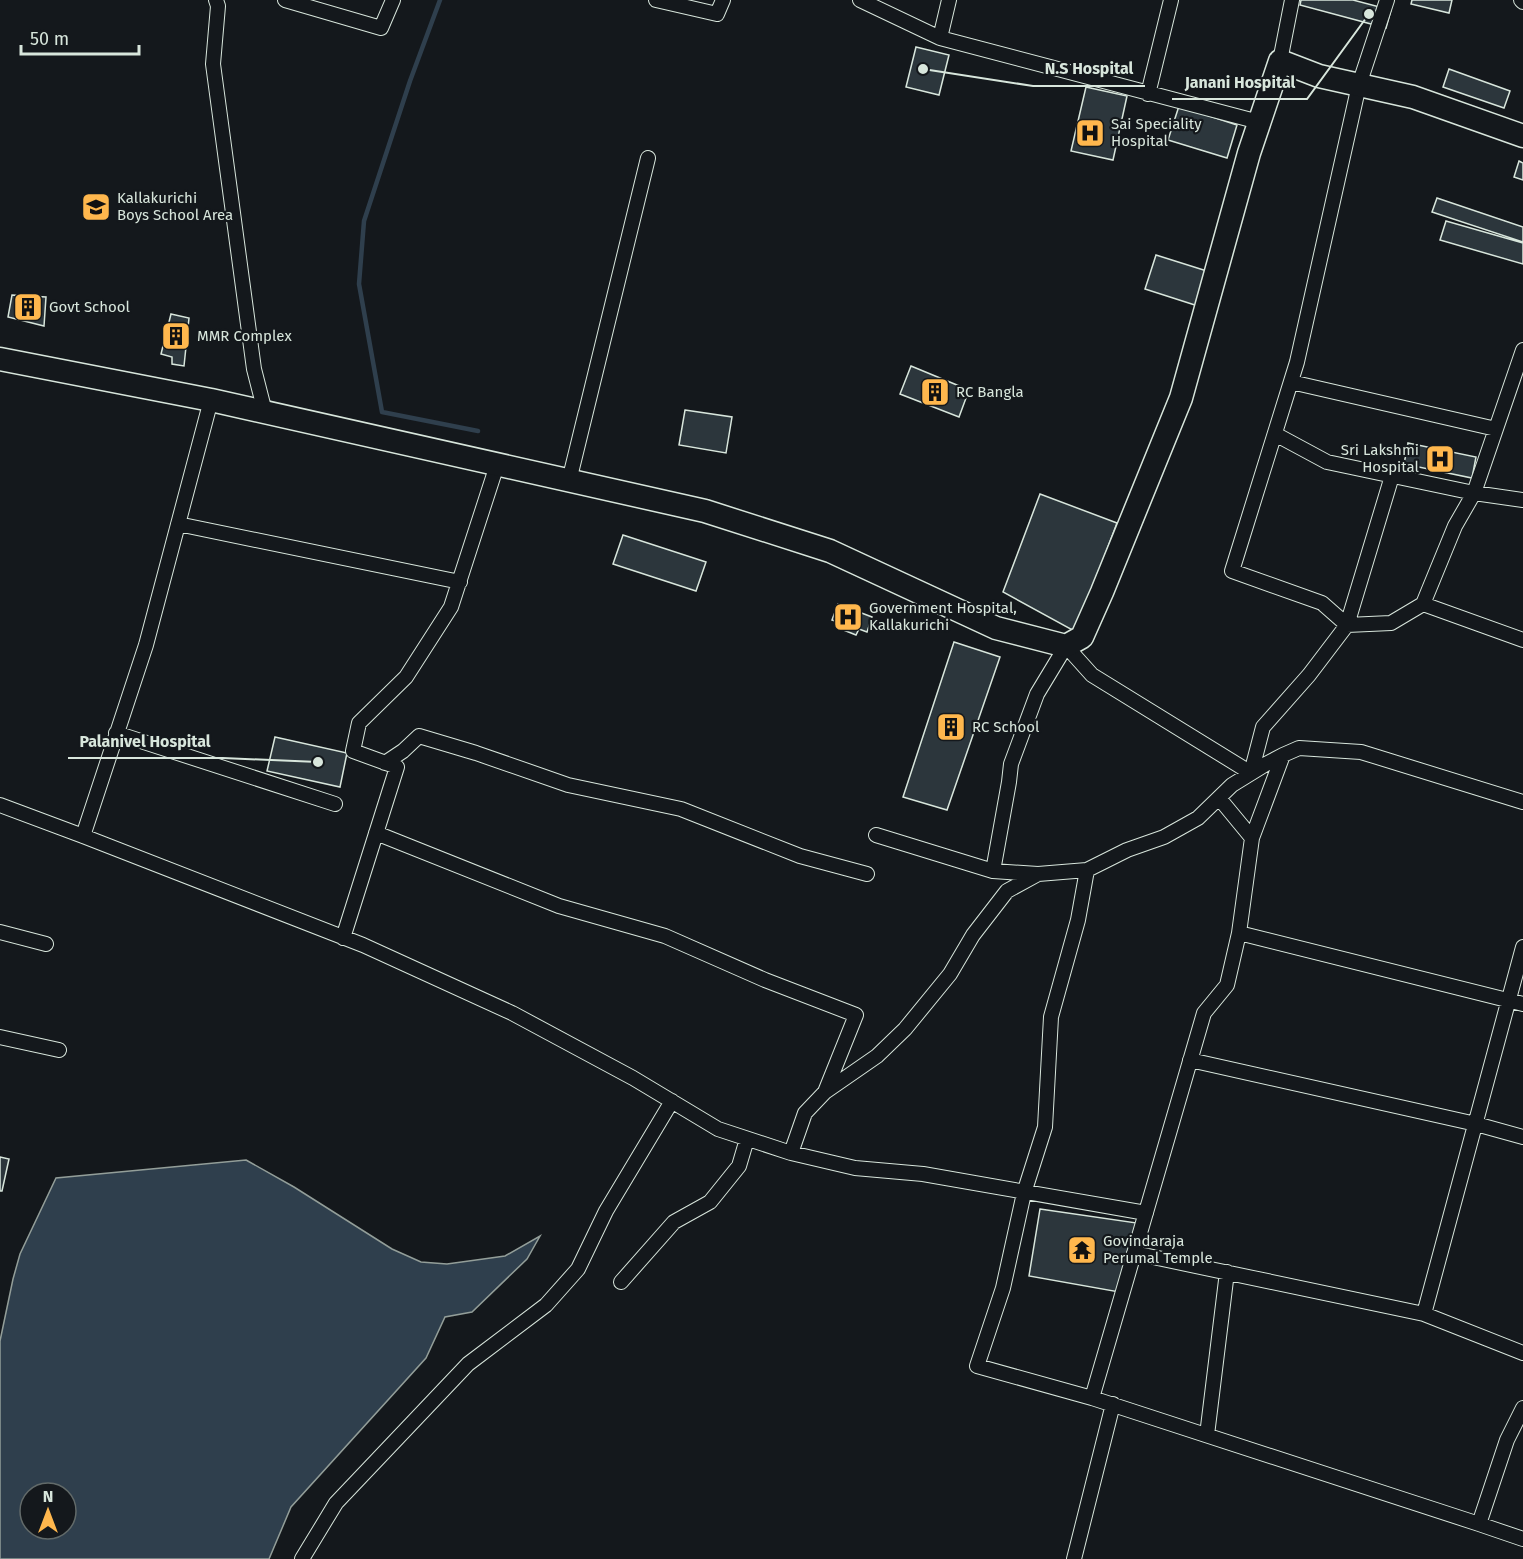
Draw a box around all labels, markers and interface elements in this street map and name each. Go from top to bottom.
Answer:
scale bar [21,18,140,56]
text: 50 m [30,28,69,50]
callout: N.S Hospital [1033,52,1145,86]
text: N.S Hospital [1045,59,1134,78]
callout: Janani Hospital [1172,65,1307,99]
text: Janani Hospital [1184,73,1296,92]
place label: Sai Speciality Hospital [1111,115,1202,150]
hospital icon: Sai Speciality Hospital [1074,117,1106,149]
place label: Kallakurichi Boys School Area [117,189,233,224]
school or university icon: Kallakurichi Boys School Area [80,191,112,223]
building icon: Govt School [12,291,44,323]
place label: Govt School [49,298,131,316]
building icon: MMR Complex [160,320,192,352]
place label: MMR Complex [197,327,292,345]
building icon: RC Bangla [919,376,951,408]
place label: RC Bangla [956,383,1024,401]
place label: Sri Lakshmi Hospital [1341,441,1420,476]
hospital icon: Sri Lakshmi Hospital [1424,443,1456,475]
place label: Government Hospital, Kallakurichi [869,599,1017,634]
hospital icon: Government Hospital, Kallakurichi [832,601,864,633]
building icon: RC School [935,711,967,743]
place label: RC School [972,718,1040,736]
callout: Palanivel Hospital [68,724,223,758]
text: Palanivel Hospital [79,732,211,751]
place label: Govindaraja Perumal Temple [1103,1232,1213,1267]
temple icon: Govindaraja Perumal Temple [1066,1234,1098,1266]
north arrow [18,1481,78,1541]
text: N [43,1487,53,1506]

